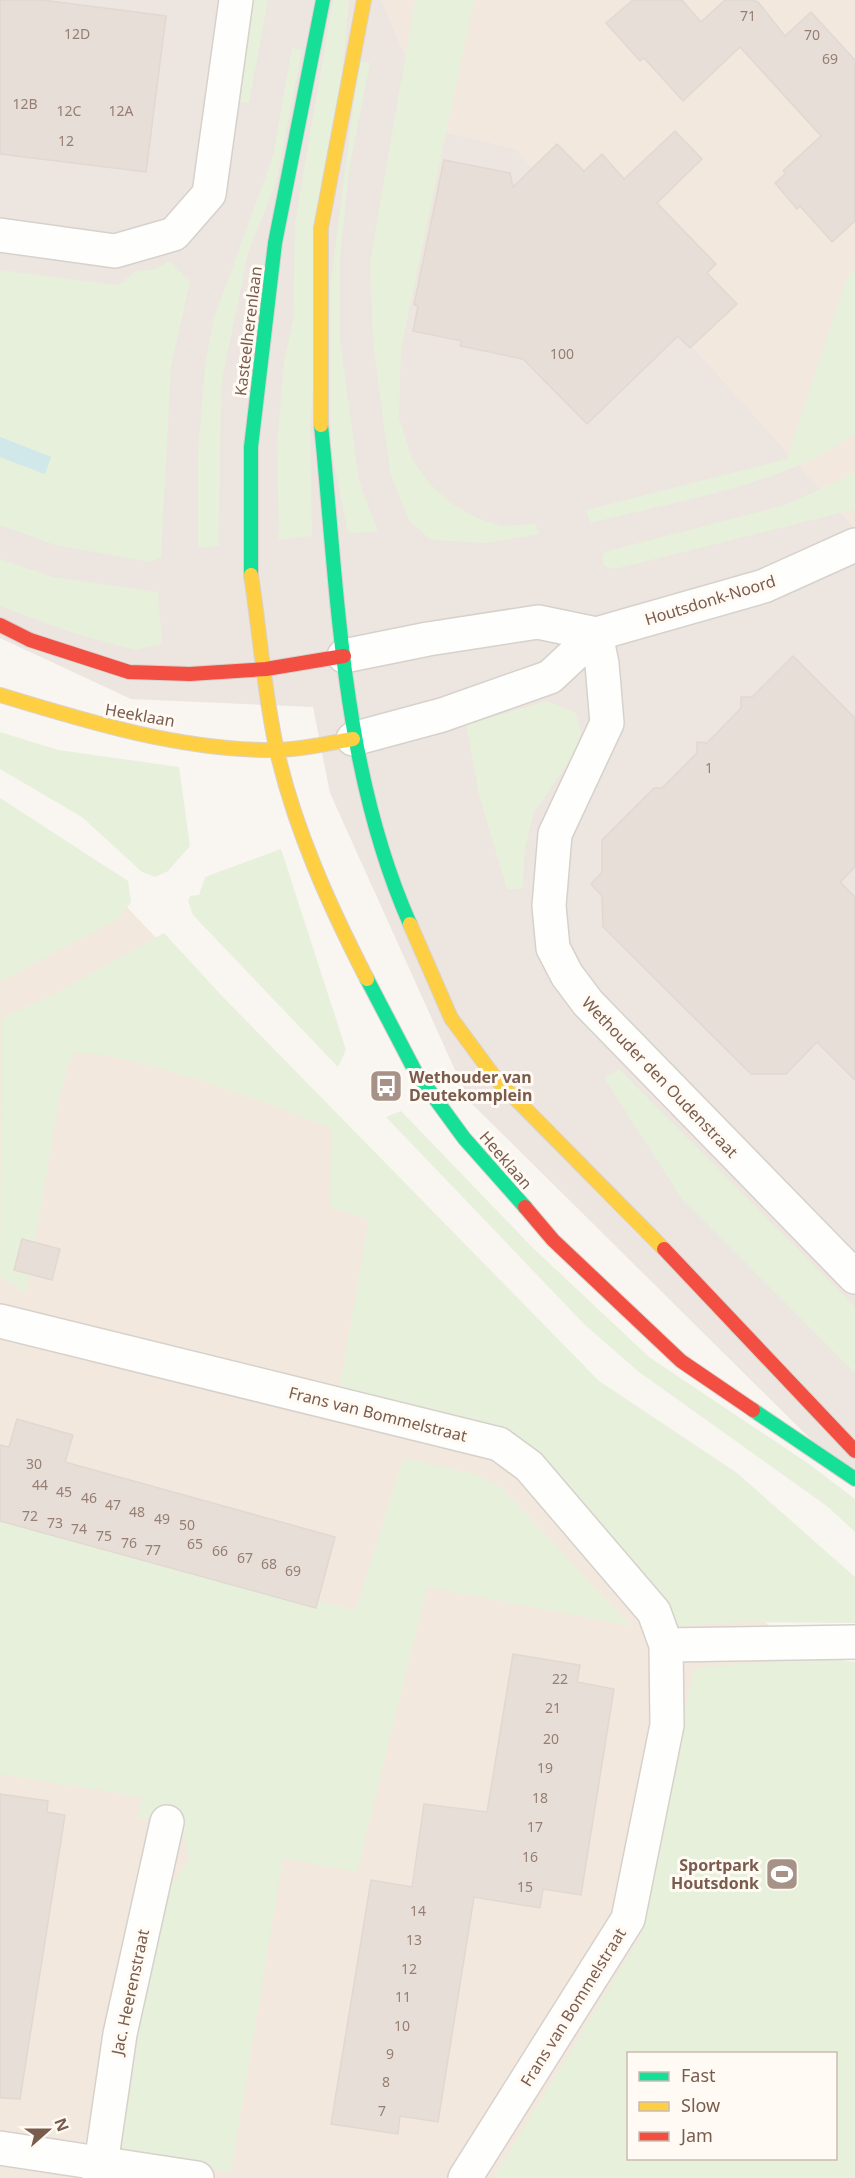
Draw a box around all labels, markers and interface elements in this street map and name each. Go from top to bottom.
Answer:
house number: 71 [740,6,756,25]
house number: 12D [64,24,90,43]
house number: 70 [804,25,820,44]
house number: 69 [822,49,838,68]
house number: 12B [12,94,38,113]
house number: 12C [57,101,82,120]
house number: 12A [109,101,134,120]
house number: 12 [58,131,74,150]
street label: Kasteelherenlaan [229,265,267,397]
house number: 100 [550,344,574,363]
street label: Houtsdonk-Noord [642,570,778,630]
street label: Heeklaan [103,698,177,732]
house number: 1 [705,758,713,777]
street label: Wethouder den Oudenstraat [577,992,743,1162]
place label: Wethouder van Deutekomplein [409,1066,532,1106]
bus stop icon: Wethouder van Deutekomplein [368,1068,404,1104]
street label: Heeklaan [475,1126,537,1194]
street label: Frans van Bommelstraat [287,1381,470,1447]
house number: 30 [26,1454,42,1473]
house number: 44 [32,1475,48,1494]
house number: 45 [56,1482,72,1501]
house number: 46 [81,1488,97,1507]
house number: 47 [105,1495,121,1514]
house number: 48 [129,1502,145,1521]
house number: 72 [22,1506,38,1525]
house number: 49 [154,1509,170,1528]
house number: 73 [47,1513,63,1532]
house number: 50 [179,1515,195,1534]
house number: 74 [71,1519,87,1538]
house number: 75 [96,1526,112,1545]
house number: 76 [121,1533,137,1552]
house number: 65 [187,1534,203,1553]
house number: 77 [145,1540,161,1559]
house number: 66 [212,1541,228,1560]
house number: 67 [237,1548,253,1567]
house number: 68 [261,1554,277,1573]
house number: 69 [285,1561,301,1580]
house number: 22 [552,1669,568,1688]
house number: 21 [545,1698,561,1717]
house number: 20 [543,1729,559,1748]
house number: 19 [537,1758,553,1777]
house number: 18 [532,1788,548,1807]
house number: 17 [527,1817,543,1836]
house number: 16 [522,1847,538,1866]
place label: Sportpark Houtsdonk [671,1854,759,1894]
sports icon: Sportpark Houtsdonk [764,1856,800,1892]
house number: 15 [517,1877,533,1896]
house number: 14 [410,1901,426,1920]
street label: Frans van Bommelstraat [515,1923,631,2090]
street label: Jac. Heerenstraat [106,1927,154,2059]
house number: 13 [406,1930,422,1949]
house number: 12 [401,1959,417,1978]
house number: 11 [395,1987,411,2006]
house number: 10 [394,2016,410,2035]
house number: 9 [386,2044,394,2063]
legend [627,2052,837,2160]
text: Fast [681,2063,716,2087]
house number: 8 [382,2072,390,2091]
text: Slow [681,2093,720,2117]
north arrow [18,2100,78,2160]
house number: 7 [378,2101,386,2120]
text: N [49,2115,75,2135]
text: Jam [679,2123,713,2147]

